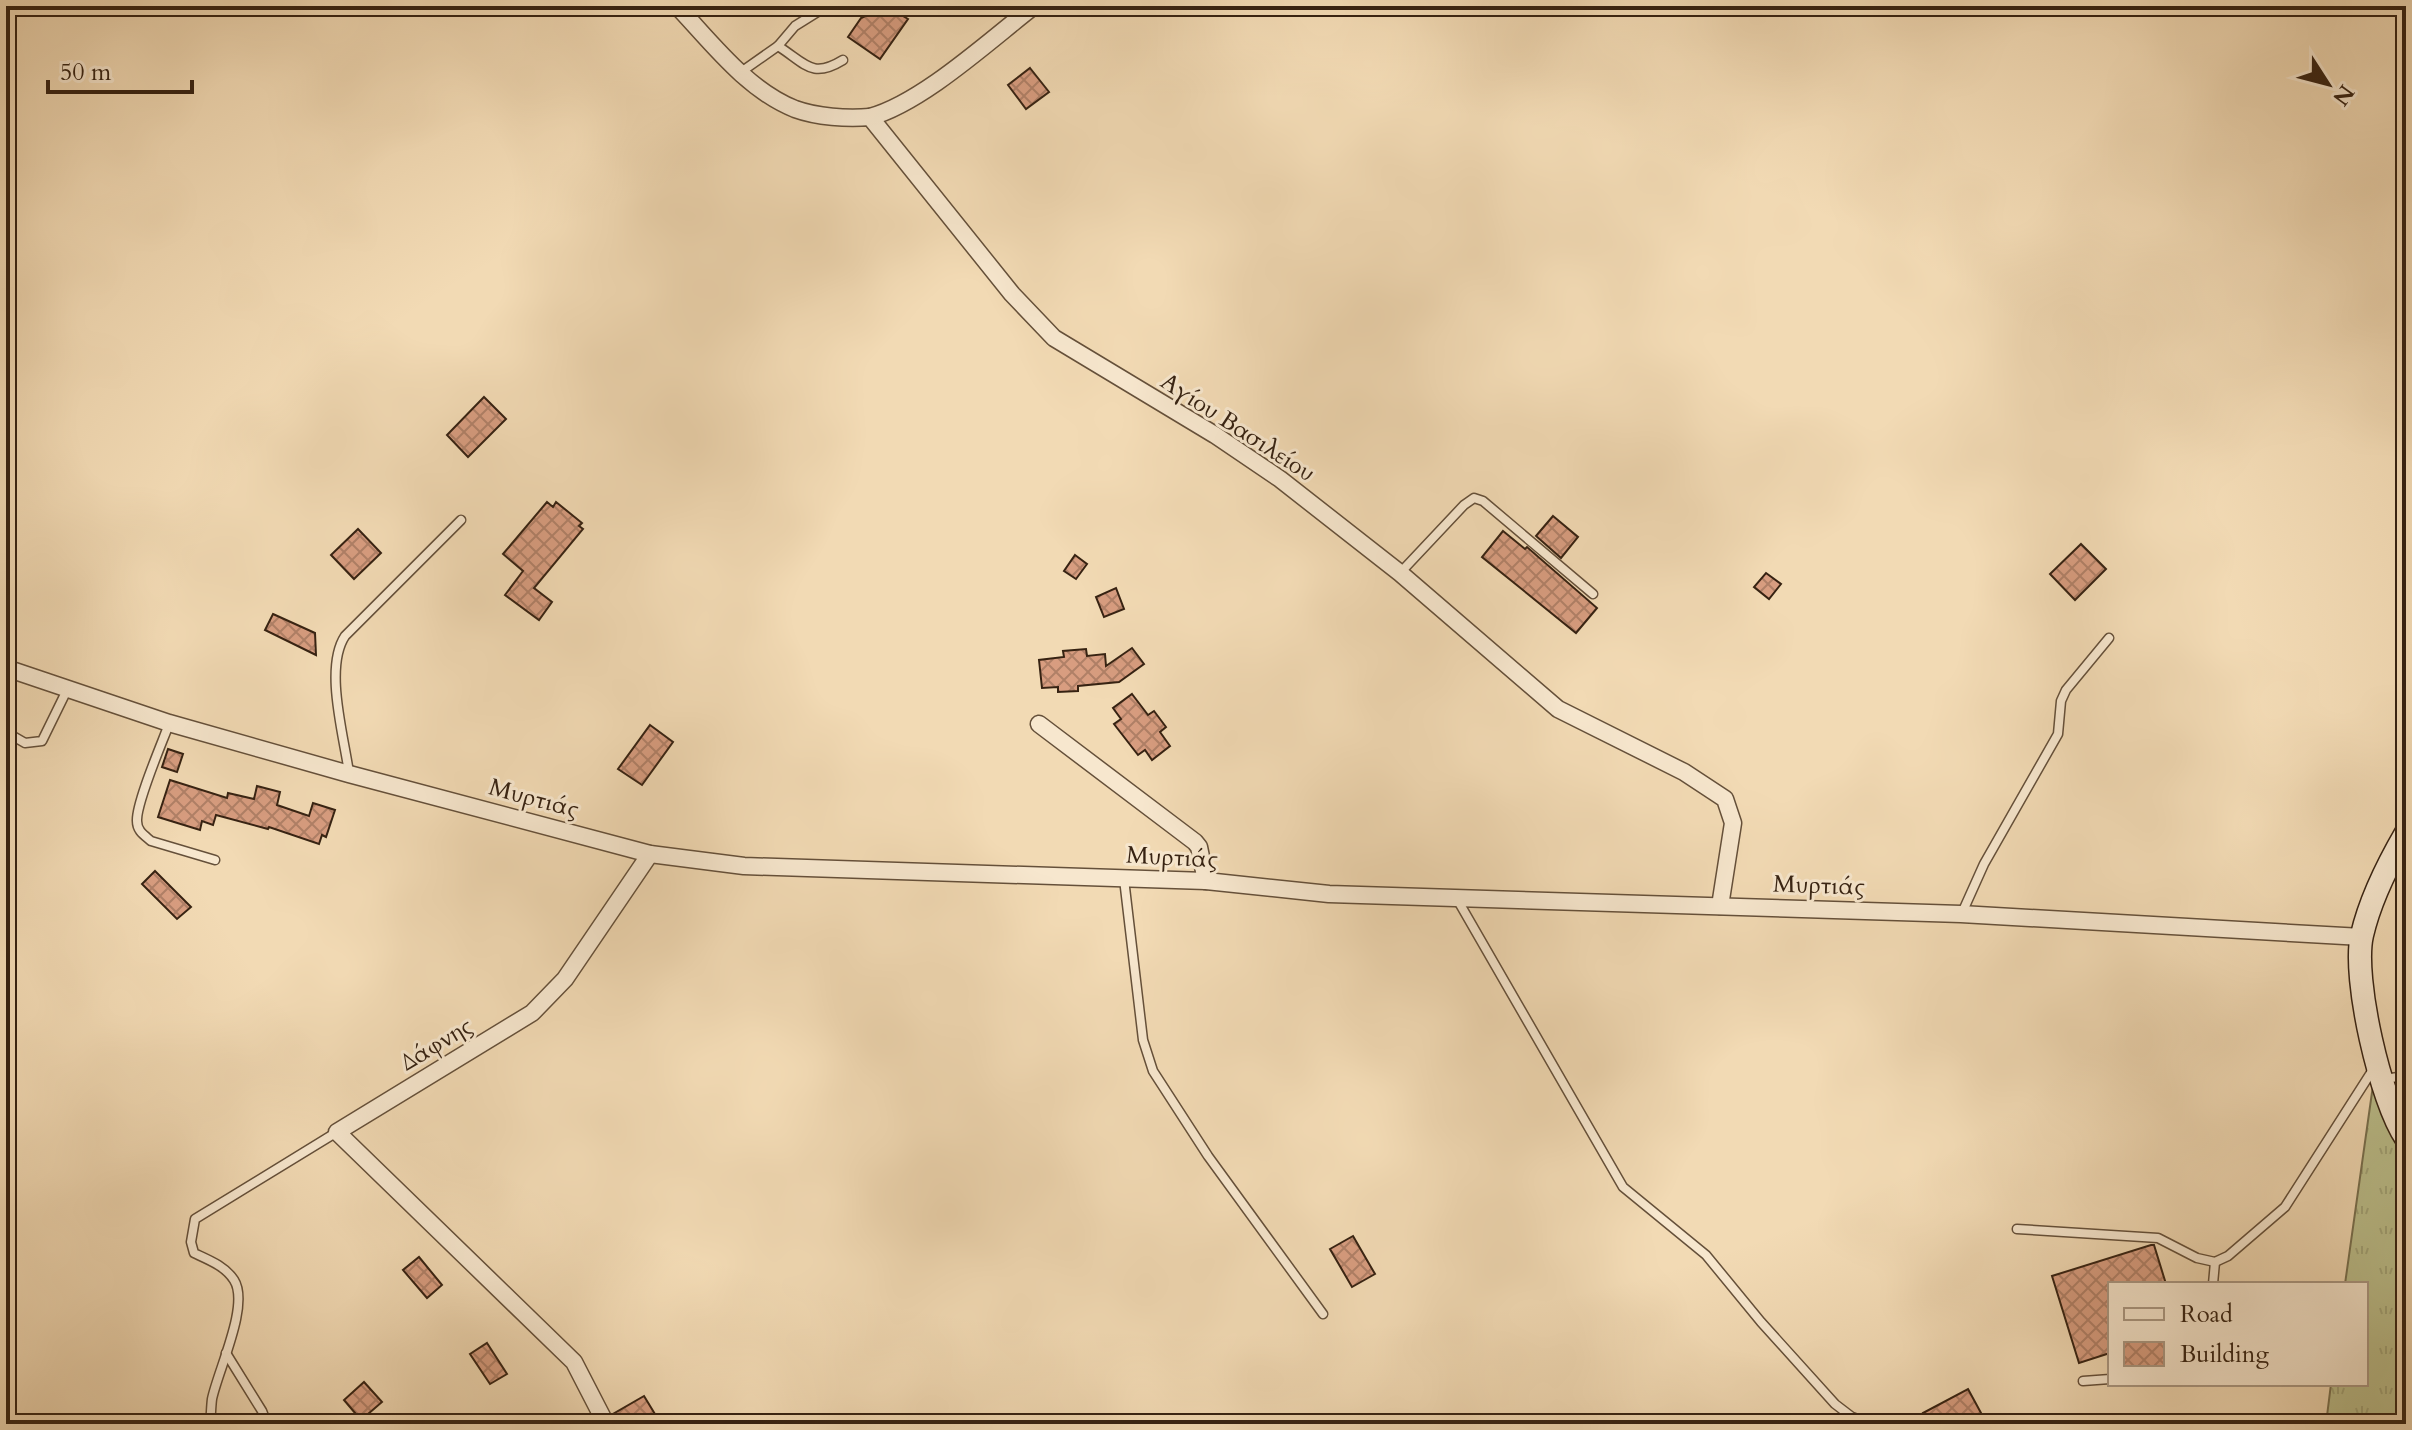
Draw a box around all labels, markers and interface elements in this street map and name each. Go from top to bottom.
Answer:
scale bar [48,44,192,94]
north arrow [2288,44,2368,124]
text: 50 m [60,56,112,89]
text: N [2326,79,2361,112]
street label: Αγίου Βασιλείου [1154,365,1321,490]
street label: Μυρτιάς [485,771,582,826]
street label: Μυρτιάς [1125,839,1219,876]
street label: Μυρτιάς [1773,867,1865,904]
street label: Δάφνης [394,1010,479,1079]
legend [2108,1282,2368,1386]
text: Road [2180,1298,2233,1331]
text: Building [2180,1338,2270,1371]

